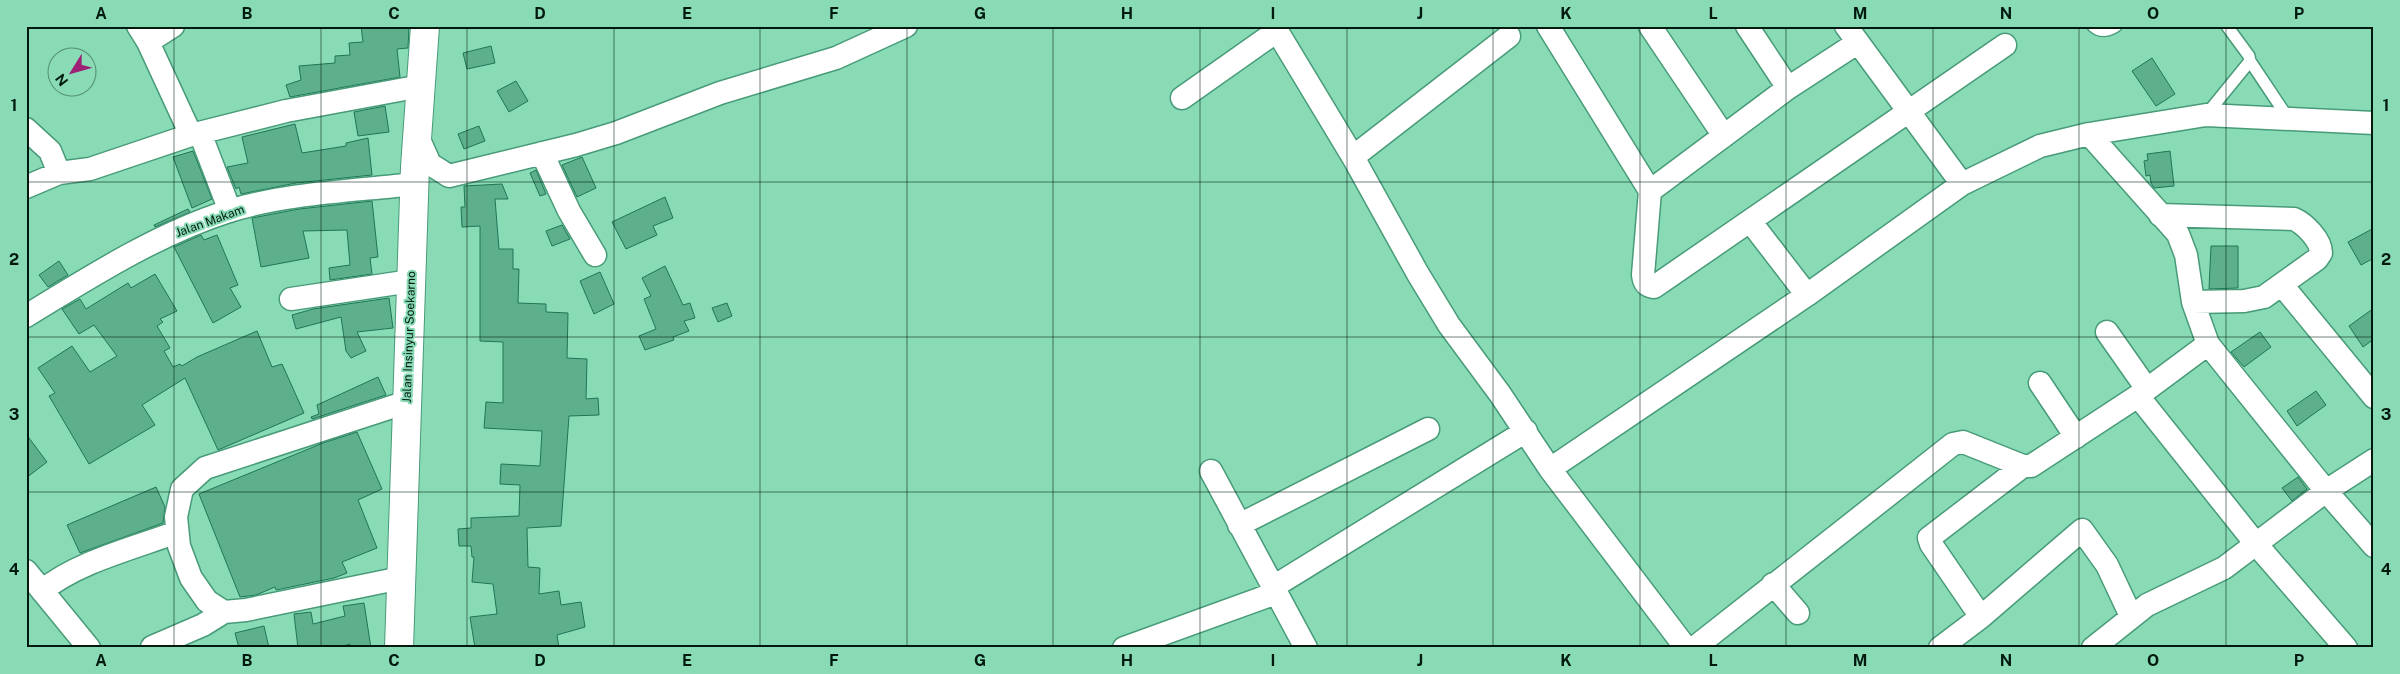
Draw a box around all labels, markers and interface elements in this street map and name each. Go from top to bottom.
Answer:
text: A [95,4,107,23]
text: B [242,4,253,23]
text: C [388,4,400,23]
text: D [534,4,546,23]
text: E [682,4,692,23]
text: F [829,4,839,23]
text: G [974,4,986,23]
text: H [1121,4,1133,23]
text: I [1271,4,1275,23]
text: J [1417,4,1423,23]
text: K [1560,4,1572,23]
text: L [1708,4,1718,23]
text: M [1853,4,1867,23]
text: N [2000,4,2012,23]
text: O [2147,4,2159,23]
text: P [2294,4,2304,23]
north arrow [48,48,98,98]
text: N [52,71,71,89]
text: 1 [11,96,17,115]
text: 1 [2383,96,2389,115]
street label: Jalan Makam [174,202,246,240]
text: 2 [9,250,19,269]
text: 2 [2381,250,2391,269]
street label: Jalan Insinyur Soekarno [400,271,418,403]
text: 3 [9,405,19,424]
text: 3 [2381,405,2391,424]
text: 4 [9,560,20,579]
text: 4 [2381,560,2392,579]
text: A [95,651,107,670]
text: B [242,651,253,670]
text: C [388,651,400,670]
text: D [534,651,546,670]
text: E [682,651,692,670]
text: F [829,651,839,670]
text: G [974,651,986,670]
text: H [1121,651,1133,670]
text: I [1271,651,1275,670]
text: J [1417,651,1423,670]
text: K [1560,651,1572,670]
text: L [1708,651,1718,670]
text: M [1853,651,1867,670]
text: N [2000,651,2012,670]
text: O [2147,651,2159,670]
text: P [2294,651,2304,670]

